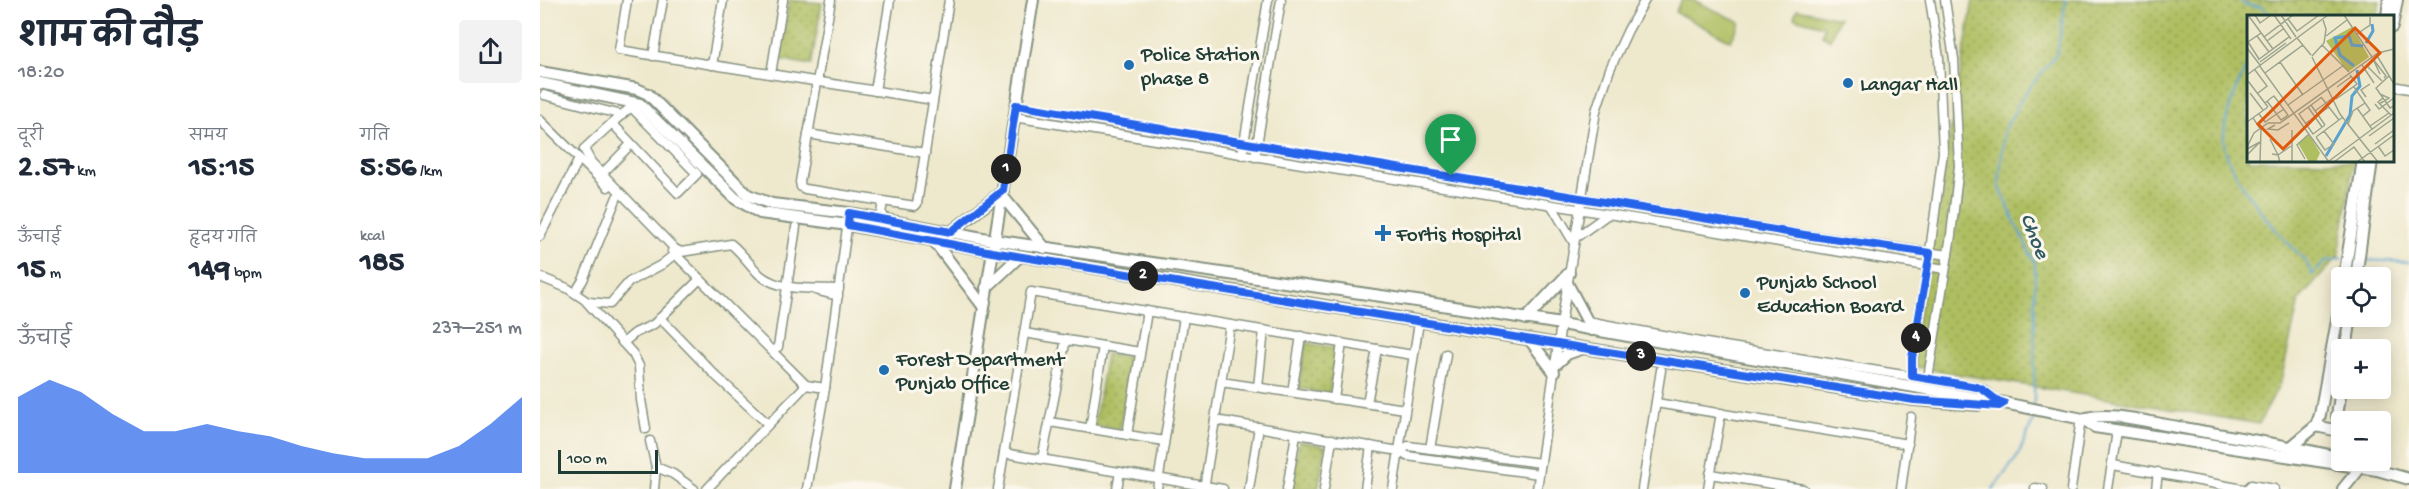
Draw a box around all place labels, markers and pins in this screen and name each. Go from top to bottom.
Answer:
place label: Police Station phase 8 [1140,44,1260,93]
marker: Police Station phase 8 [1122,58,1136,72]
place label: Langar Hall [1860,74,1958,99]
marker: Langar Hall [1841,76,1855,90]
pin [1425,114,1476,176]
pin: 1 [991,154,1021,184]
marker: Fortis Hospital [1374,224,1392,242]
place label: Fortis Hospital [1395,224,1521,249]
pin: 2 [1128,261,1158,291]
place label: Punjab School Education Board [1756,272,1905,321]
marker: Punjab School Education Board [1738,286,1752,300]
pin: 4 [1901,323,1931,353]
pin: 3 [1626,341,1656,371]
place label: Forest Department Punjab Office [895,349,1066,398]
marker: Forest Department Punjab Office [877,363,891,377]

